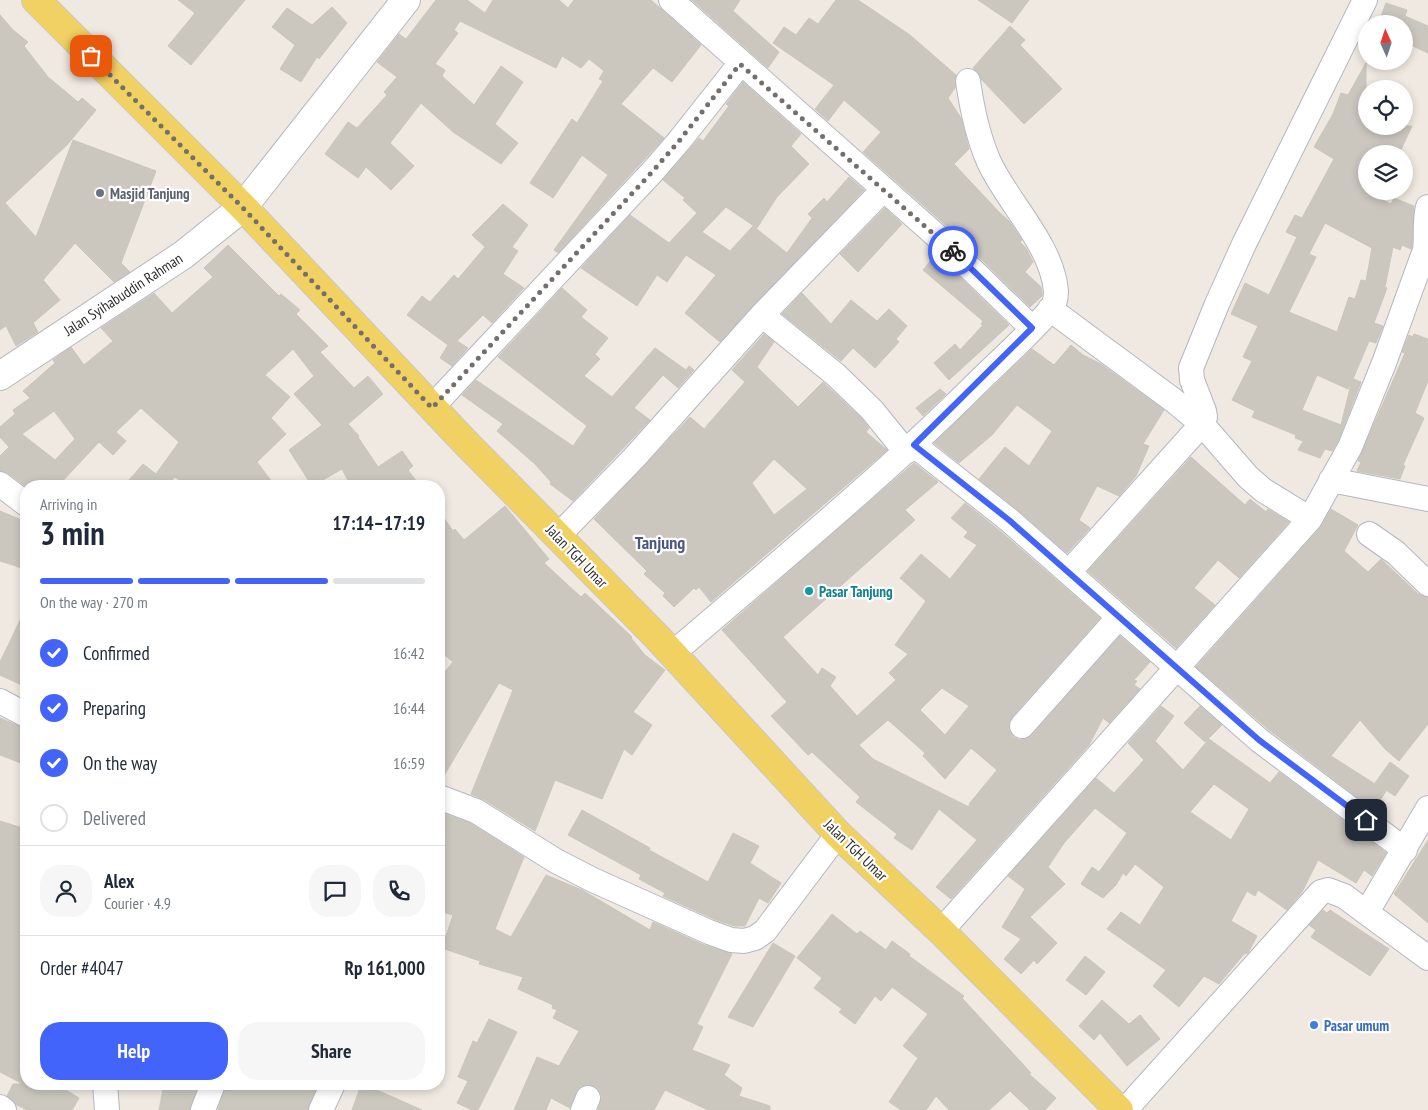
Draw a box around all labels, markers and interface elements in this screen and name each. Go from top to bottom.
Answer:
north arrow [1358,15,1412,70]
map controls [1358,15,1413,200]
pin [70,35,112,77]
icon: bag [77,42,105,70]
button: locate [1358,80,1413,135]
button: layers [1358,145,1413,200]
place label: Masjid Tanjung [110,184,190,203]
marker: Masjid Tanjung [94,187,106,199]
courier [928,226,978,276]
icon: bike [939,237,967,265]
street label: Jalan Syihabuddin Rahman [59,248,186,340]
text: Arriving in [40,494,97,514]
text: 17:14–17:19 [332,511,425,535]
text: 3 min [40,512,105,554]
street label: Jalan TGH Umar [541,520,613,592]
district label: Tanjung [635,531,685,554]
place label: Pasar Tanjung [819,582,893,601]
marker: Pasar Tanjung [803,585,815,597]
text: On the way · 270 m [40,592,148,612]
icon: check [40,639,68,667]
text: Confirmed [83,641,150,665]
text: 16:42 [393,643,425,663]
icon: check [40,694,68,722]
text: Preparing [83,696,146,720]
text: 16:44 [393,698,425,718]
icon: check [40,749,68,777]
text: On the way [83,751,157,775]
text: 16:59 [393,753,425,773]
pin [1345,799,1387,841]
text: Delivered [83,806,146,830]
icon: home [1352,806,1380,834]
street label: Jalan TGH Umar [820,814,892,886]
button: person [40,865,92,917]
button: chat [309,865,361,917]
button: phone [373,865,425,917]
text: Alex [104,869,134,893]
text: Courier · 4.9 [104,893,171,913]
text: Order #4047 [40,956,124,980]
text: Rp 161,000 [344,956,425,980]
place label: Pasar umum [1324,1016,1389,1035]
marker: Pasar umum [1308,1019,1320,1031]
button: Help [40,1022,228,1080]
button: Share [238,1022,425,1080]

